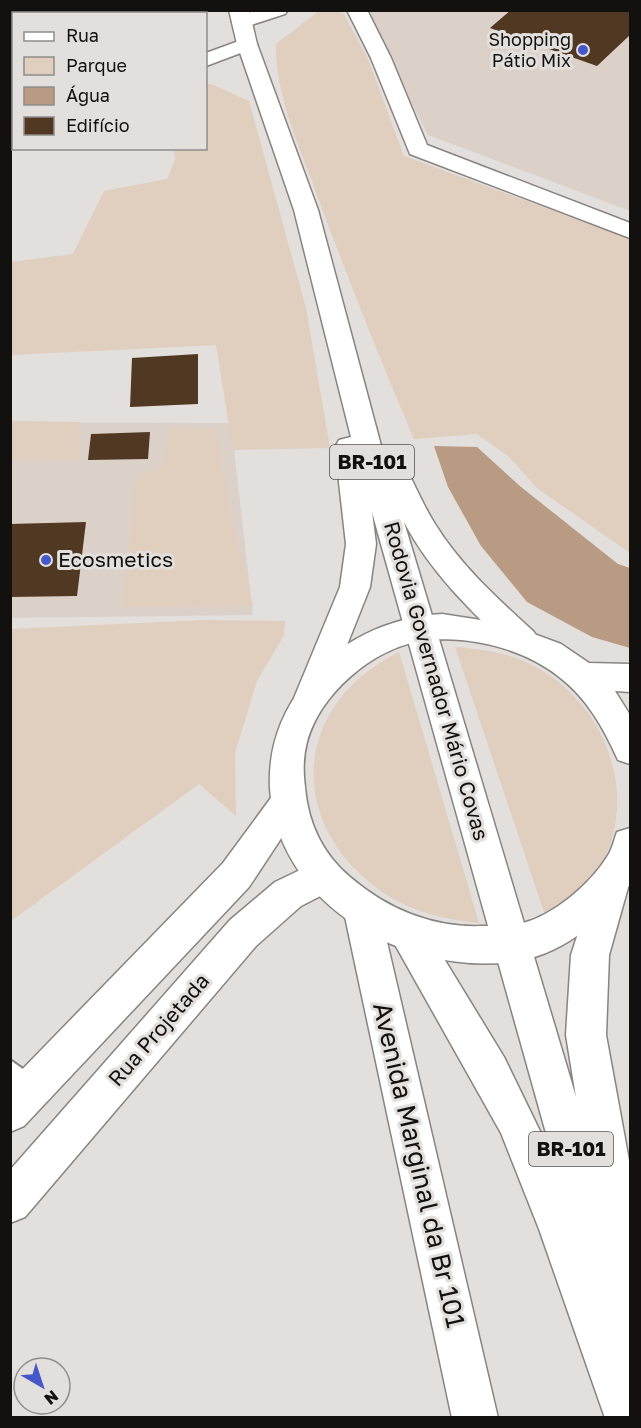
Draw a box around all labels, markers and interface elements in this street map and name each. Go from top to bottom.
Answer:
legend [12,12,207,150]
text: Rua [66,24,99,46]
place label: Shopping Pátio Mix [489,28,571,71]
marker: Shopping Pátio Mix [576,43,590,57]
text: Parque [66,54,127,76]
text: Água [66,84,110,106]
text: Edifício [66,114,130,136]
road number: BR-101 [330,445,414,479]
street label: Rodovia Governador Mário Covas [379,518,495,843]
place label: Ecosmetics [58,546,173,572]
marker: Ecosmetics [39,553,53,567]
street label: Rua Projetada [102,968,214,1091]
street label: Avenida Marginal da Br 101 [367,999,472,1331]
road number: BR-101 [529,1132,613,1166]
north arrow [12,1356,72,1416]
text: N [40,1386,62,1409]

